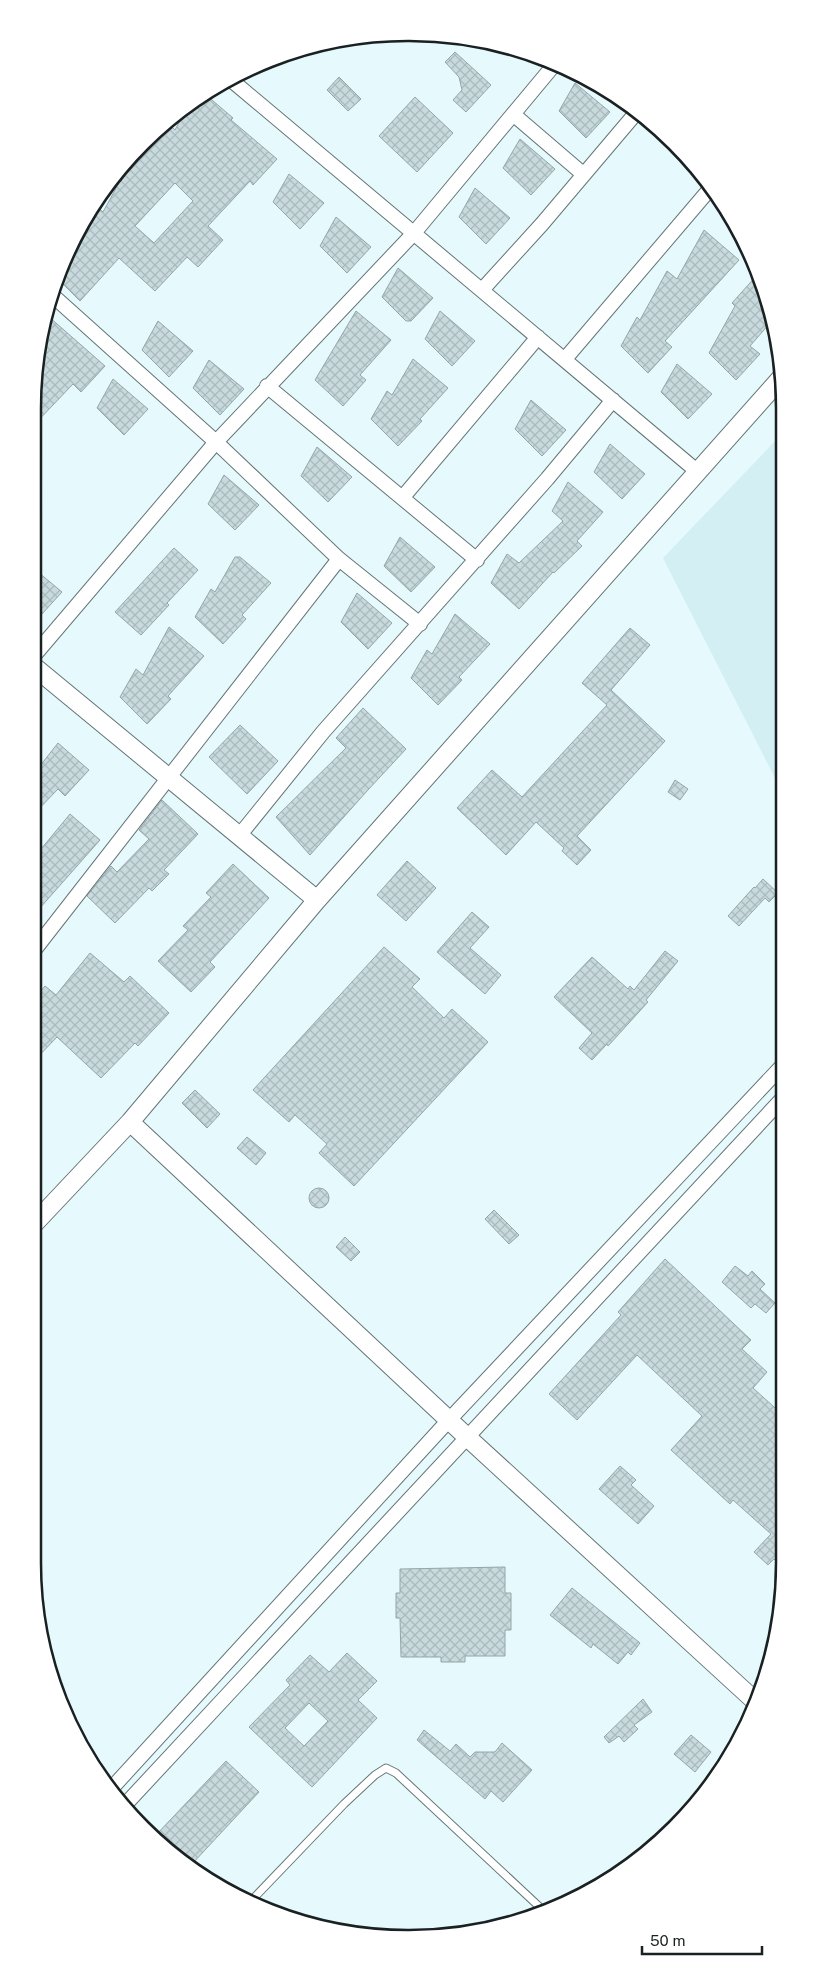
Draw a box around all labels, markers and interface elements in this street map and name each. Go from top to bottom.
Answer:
scale bar [642,1924,762,1956]
text: 50 m [650,1932,685,1949]

